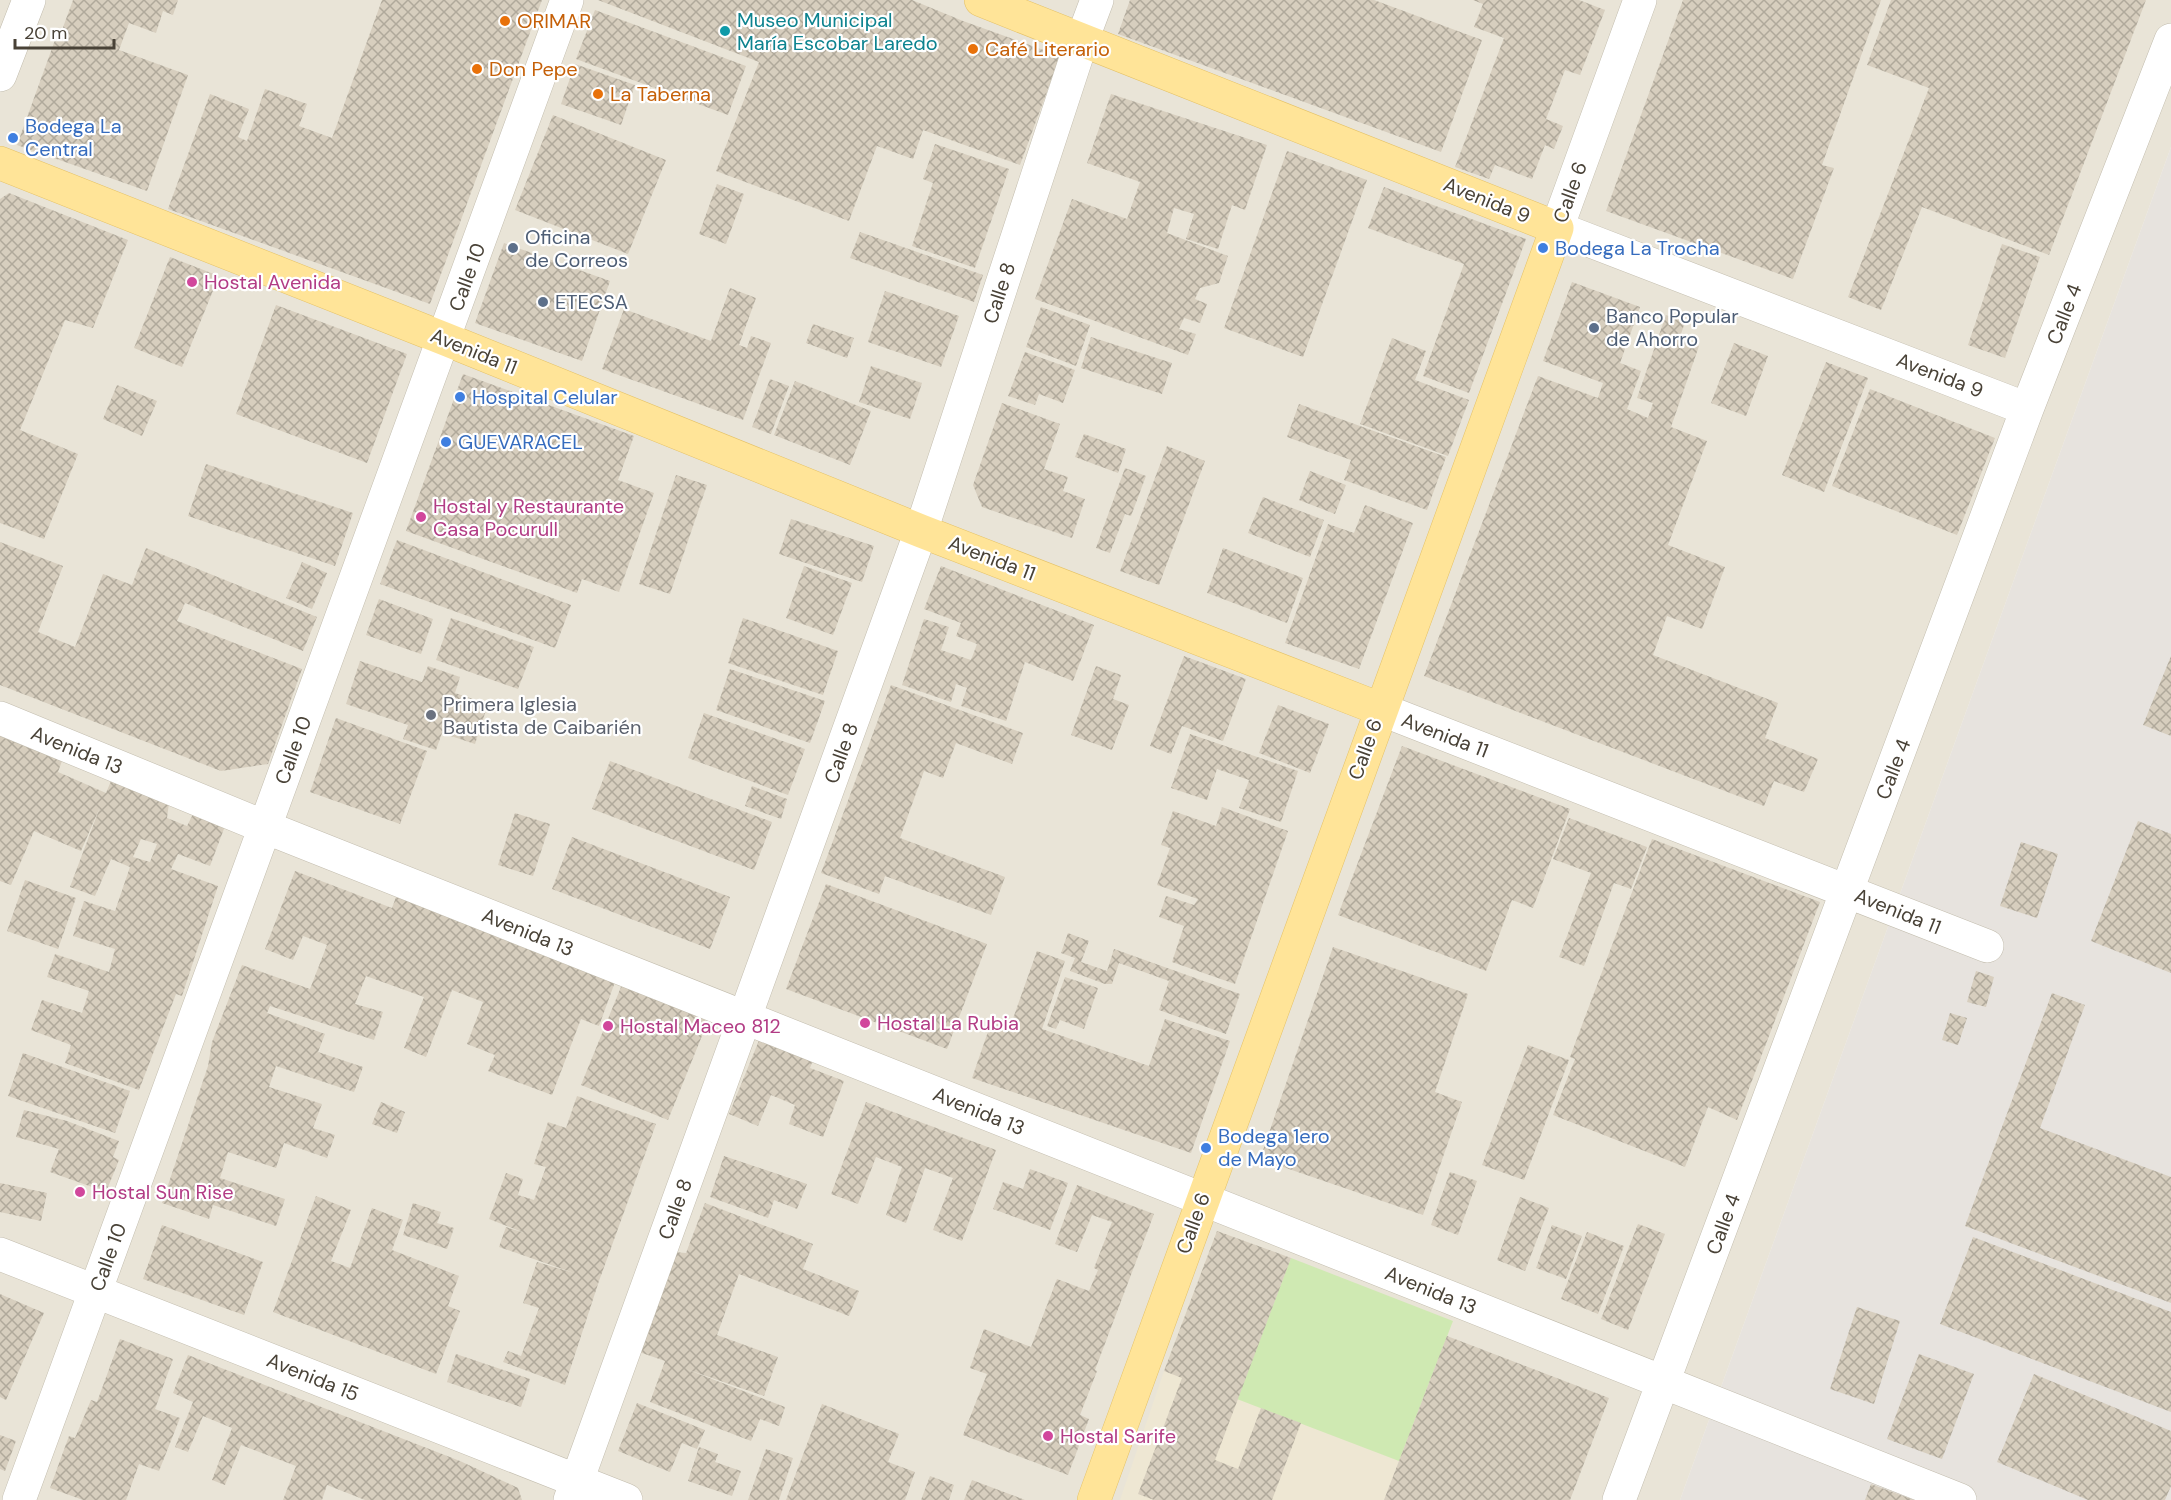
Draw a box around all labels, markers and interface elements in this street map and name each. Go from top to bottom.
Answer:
place label: Museo Municipal María Escobar Laredo [737,7,938,56]
place label: ORIMAR [517,8,591,34]
scale bar [15,12,114,50]
marker: ORIMAR [498,14,512,28]
text: 20 m [24,21,67,45]
marker: Museo Municipal María Escobar Laredo [718,24,732,38]
place label: Café Literario [985,36,1110,62]
marker: Café Literario [966,42,980,56]
place label: Don Pepe [489,56,578,82]
marker: Don Pepe [470,62,484,76]
place label: La Taberna [610,81,711,107]
marker: La Taberna [591,87,605,101]
place label: Bodega La Central [25,113,122,162]
marker: Bodega La Central [6,131,20,145]
street label: Calle 6 [1547,158,1593,226]
street label: Avenida 9 [1440,171,1534,229]
place label: Oficina de Correos [525,224,628,273]
place label: Bodega La Trocha [1555,235,1720,261]
street label: Calle 10 [443,239,491,315]
marker: Oficina de Correos [506,241,520,255]
marker: Bodega La Trocha [1536,241,1550,255]
street label: Calle 8 [977,259,1021,327]
place label: Hostal Avenida [204,269,341,295]
marker: Hostal Avenida [185,275,199,289]
street label: Calle 4 [2041,280,2087,348]
place label: ETECSA [555,289,628,315]
marker: ETECSA [536,295,550,309]
place label: Banco Popular de Ahorro [1606,303,1739,352]
marker: Banco Popular de Ahorro [1587,321,1601,335]
street label: Avenida 11 [427,322,521,380]
street label: Avenida 9 [1893,347,1987,403]
place label: Hospital Celular [472,384,618,410]
marker: Hospital Celular [453,390,467,404]
place label: GUEVARACEL [458,429,583,455]
marker: GUEVARACEL [439,435,453,449]
place label: Hostal y Restaurante Casa Pocurull [433,493,624,542]
marker: Hostal y Restaurante Casa Pocurull [414,510,428,524]
street label: Avenida 11 [945,530,1039,586]
place label: Primera Iglesia Bautista de Caibarién [443,691,641,740]
street label: Avenida 11 [1398,707,1492,763]
marker: Primera Iglesia Bautista de Caibarién [424,708,438,722]
street label: Calle 10 [269,712,317,788]
street label: Calle 6 [1342,715,1388,783]
street label: Calle 8 [818,719,864,787]
street label: Avenida 13 [27,720,127,780]
street label: Calle 4 [1870,735,1916,803]
street label: Avenida 11 [1851,882,1945,940]
street label: Avenida 13 [478,902,578,962]
place label: Hostal La Rubia [877,1010,1019,1036]
place label: Hostal Maceo 812 [620,1013,781,1039]
marker: Hostal La Rubia [858,1016,872,1030]
marker: Hostal Maceo 812 [601,1019,615,1033]
street label: Avenida 13 [929,1081,1029,1141]
place label: Bodega 1ero de Mayo [1218,1123,1330,1172]
marker: Bodega 1ero de Mayo [1199,1141,1213,1155]
street label: Calle 8 [652,1175,698,1243]
place label: Hostal Sun Rise [92,1179,234,1205]
marker: Hostal Sun Rise [73,1185,87,1199]
street label: Calle 6 [1170,1189,1216,1257]
street label: Calle 4 [1700,1190,1746,1258]
street label: Calle 10 [84,1219,132,1295]
street label: Avenida 13 [1381,1260,1481,1320]
street label: Avenida 15 [263,1347,363,1407]
place label: Hostal Sarife [1060,1423,1176,1449]
marker: Hostal Sarife [1041,1429,1055,1443]

